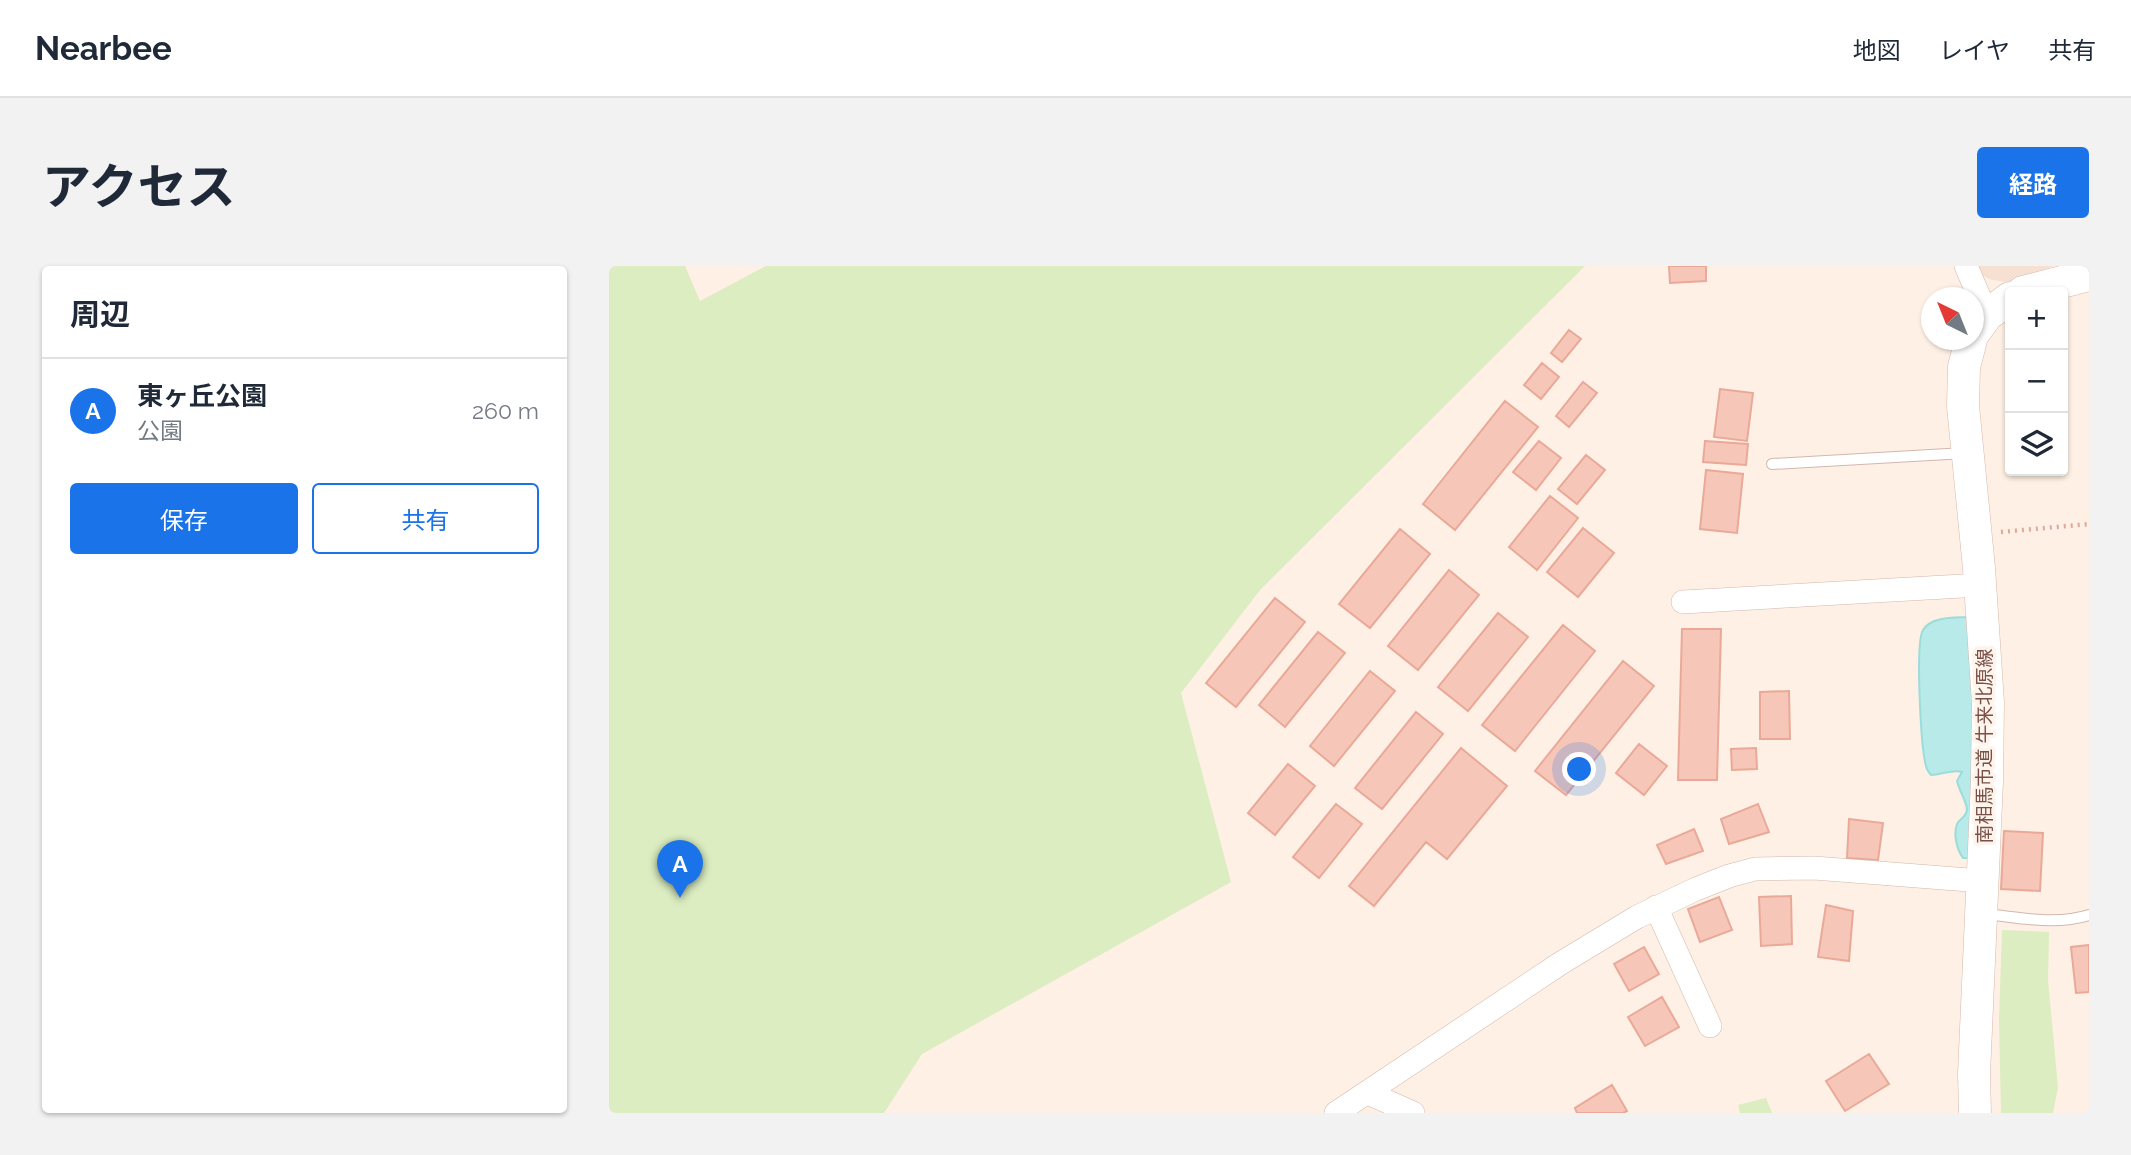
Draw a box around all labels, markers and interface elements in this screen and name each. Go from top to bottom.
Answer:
text: Nearbee [35,29,172,68]
text: 地図 [1853,36,1901,65]
text: レイヤ [1939,36,2010,65]
text: 共有 [2048,36,2096,65]
button: 経路 [1977,147,2089,218]
text: アクセス [42,158,236,215]
north arrow [1921,287,1984,350]
map controls [2005,287,2068,476]
button: + [2005,287,2068,350]
text: 周辺 [70,297,130,332]
button: − [2005,350,2068,413]
text: 東ヶ丘公園 [137,381,267,411]
text: A [85,397,101,424]
text: 260 m [472,397,539,424]
button: layers [2005,413,2068,476]
text: 公園 [137,417,183,444]
button: 保存 [70,483,298,554]
button: 共有 [312,483,539,554]
street label: 南相馬市道 牛来北原線 [1973,649,1995,843]
your location [1562,752,1596,786]
pin: A [657,840,703,898]

